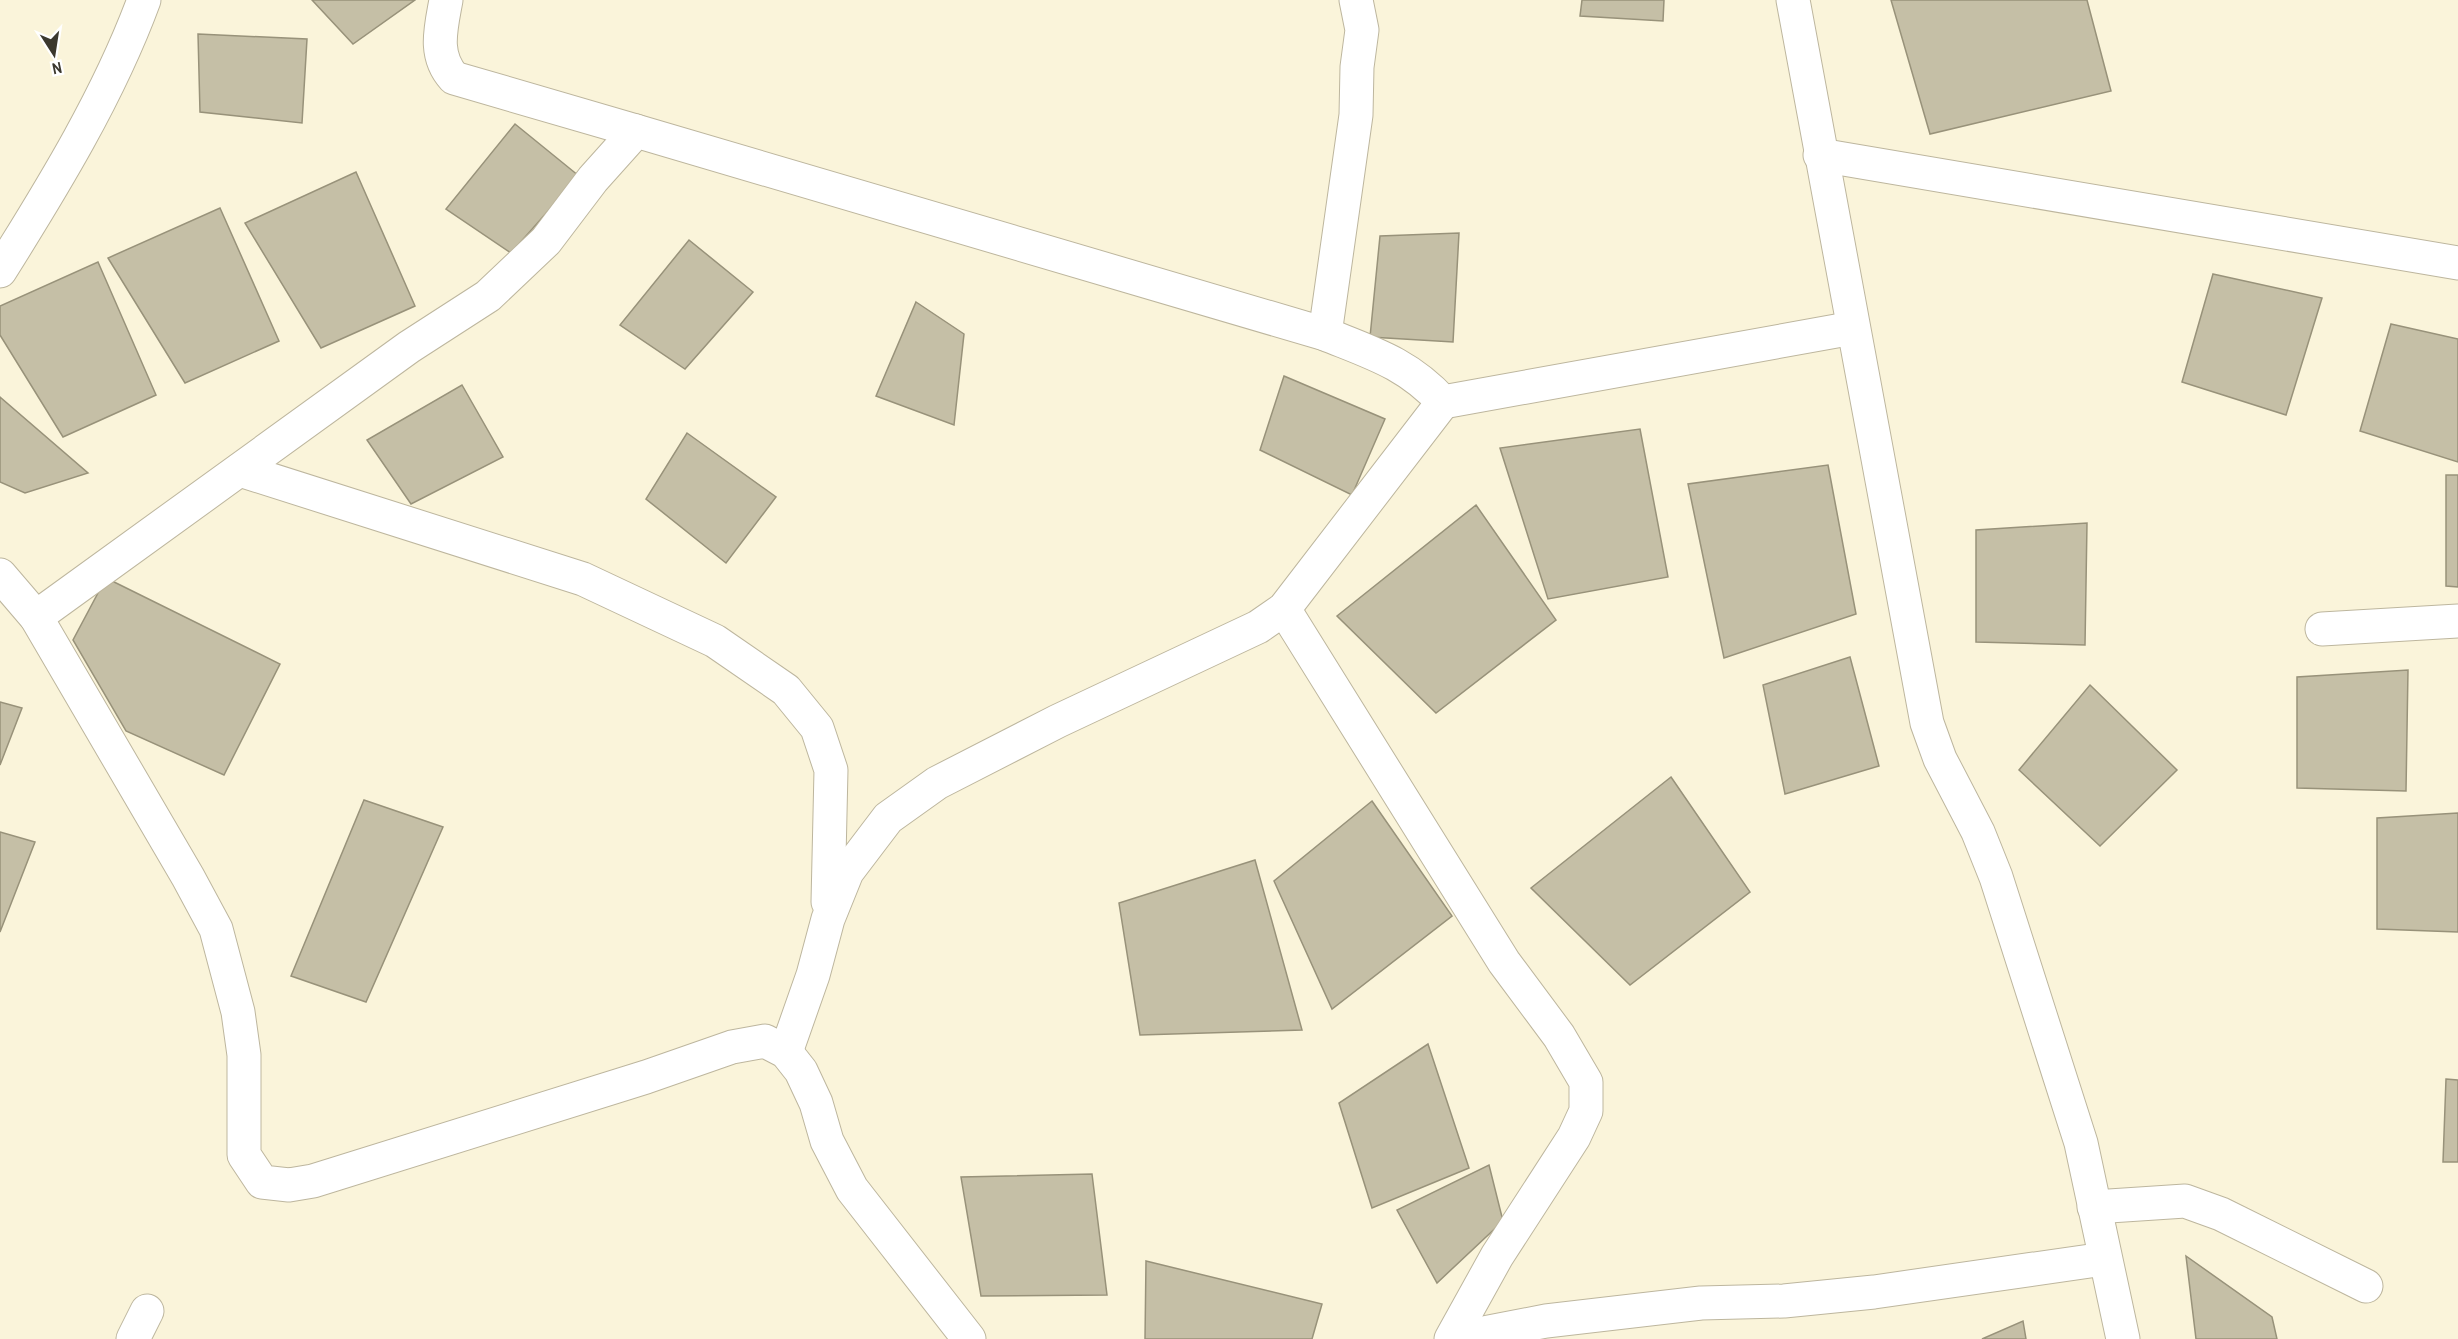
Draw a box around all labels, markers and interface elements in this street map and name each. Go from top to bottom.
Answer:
north arrow [24,24,84,84]
text: N [50,57,64,80]

